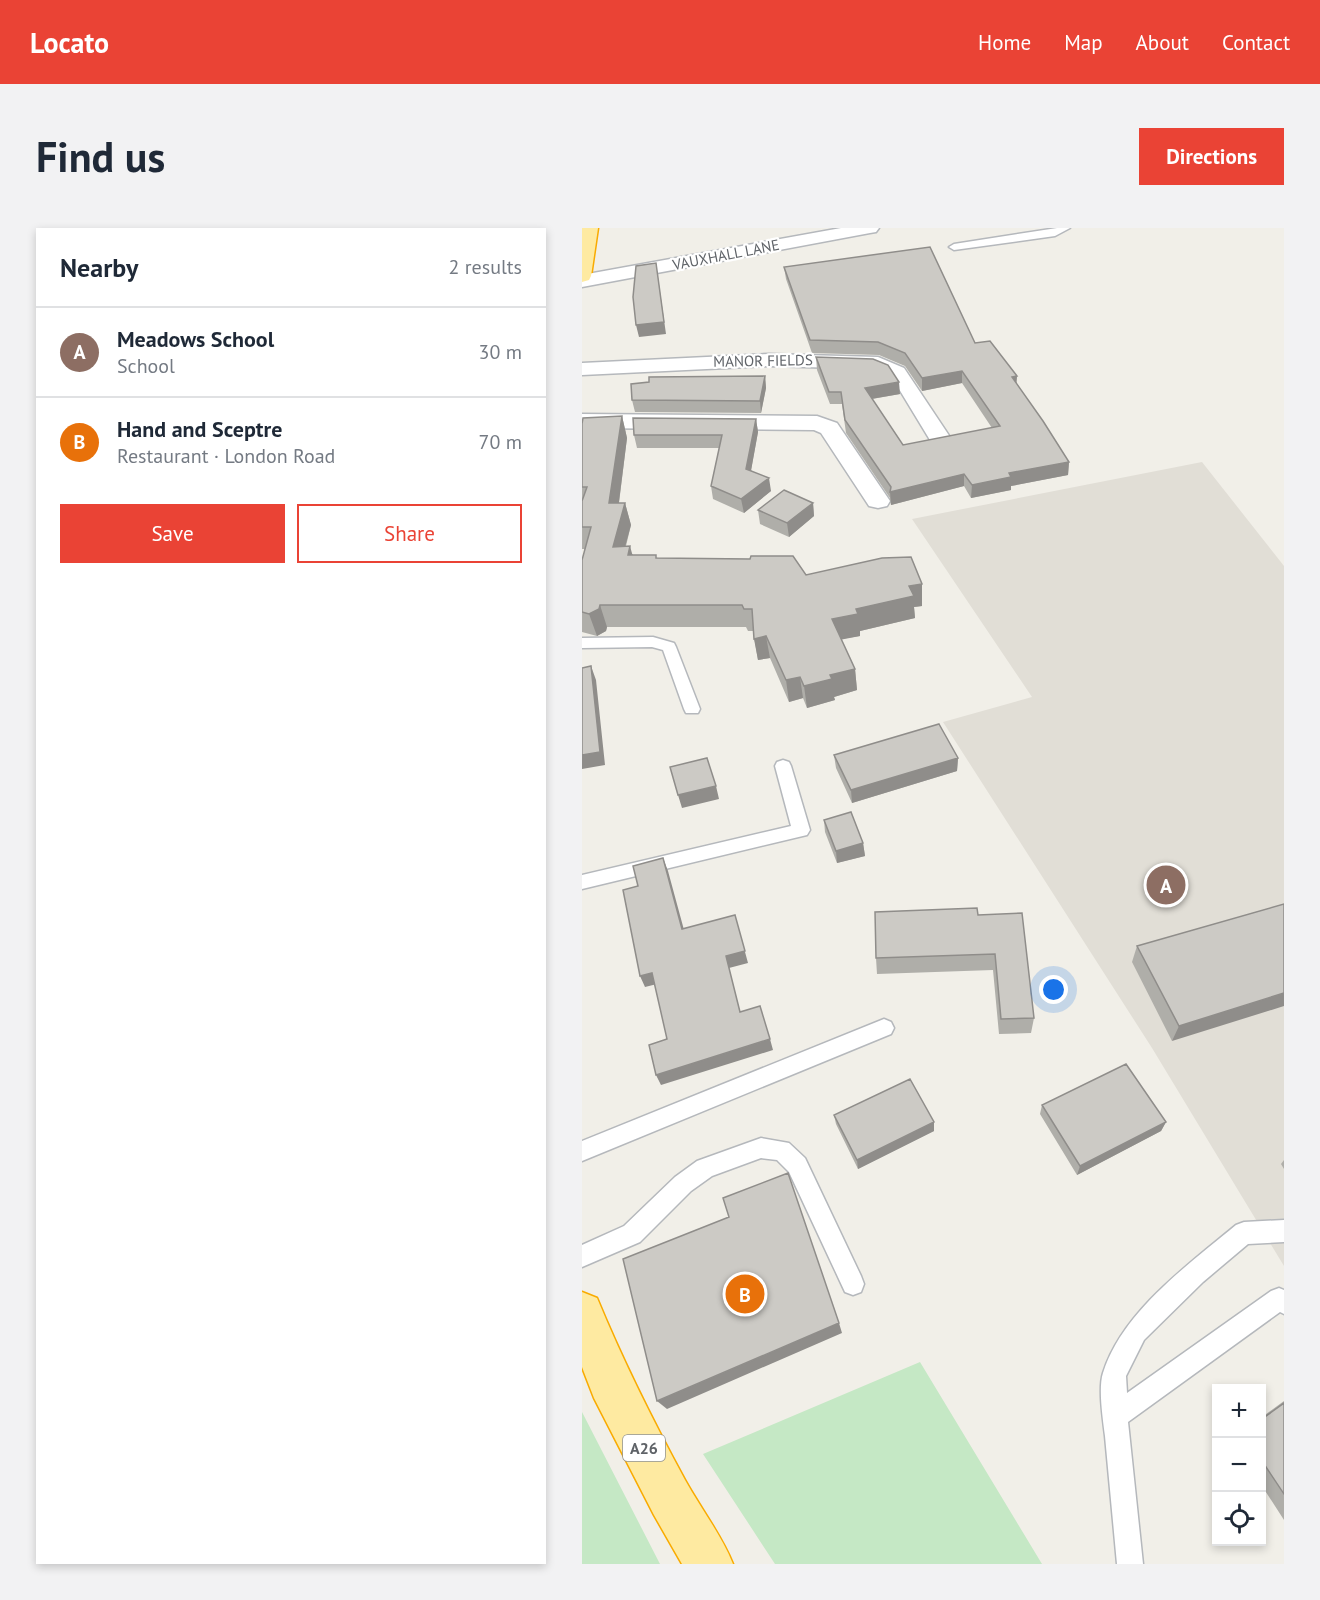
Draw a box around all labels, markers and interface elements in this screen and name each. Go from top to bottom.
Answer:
text: Locato [30,24,109,61]
text: Home [978,29,1031,56]
text: Map [1064,29,1103,56]
text: About [1136,29,1189,56]
text: Contact [1222,29,1290,56]
button: Directions [1139,128,1284,185]
text: Find us [36,129,165,184]
street label: VAUXHALL LANE [670,235,781,274]
text: Nearby [60,251,138,284]
text: 2 results [449,254,522,280]
text: Meadows School [117,325,274,353]
text: A [73,339,86,365]
text: 30 m [479,339,522,365]
street label: MANOR FIELDS [713,350,813,371]
text: School [117,353,175,379]
text: Hand and Sceptre [117,415,282,443]
text: B [74,429,85,455]
text: 70 m [479,429,522,455]
text: Restaurant · London Road [117,443,335,469]
button: Save [60,504,285,563]
button: Share [297,504,522,563]
pin: A [1146,862,1186,908]
your location [1039,975,1068,1004]
pin: B [726,1272,764,1316]
map controls [1212,1384,1266,1546]
button: + [1212,1384,1266,1438]
road number: A26 [623,1435,665,1461]
button: − [1212,1438,1266,1492]
button: locate [1212,1492,1266,1546]

